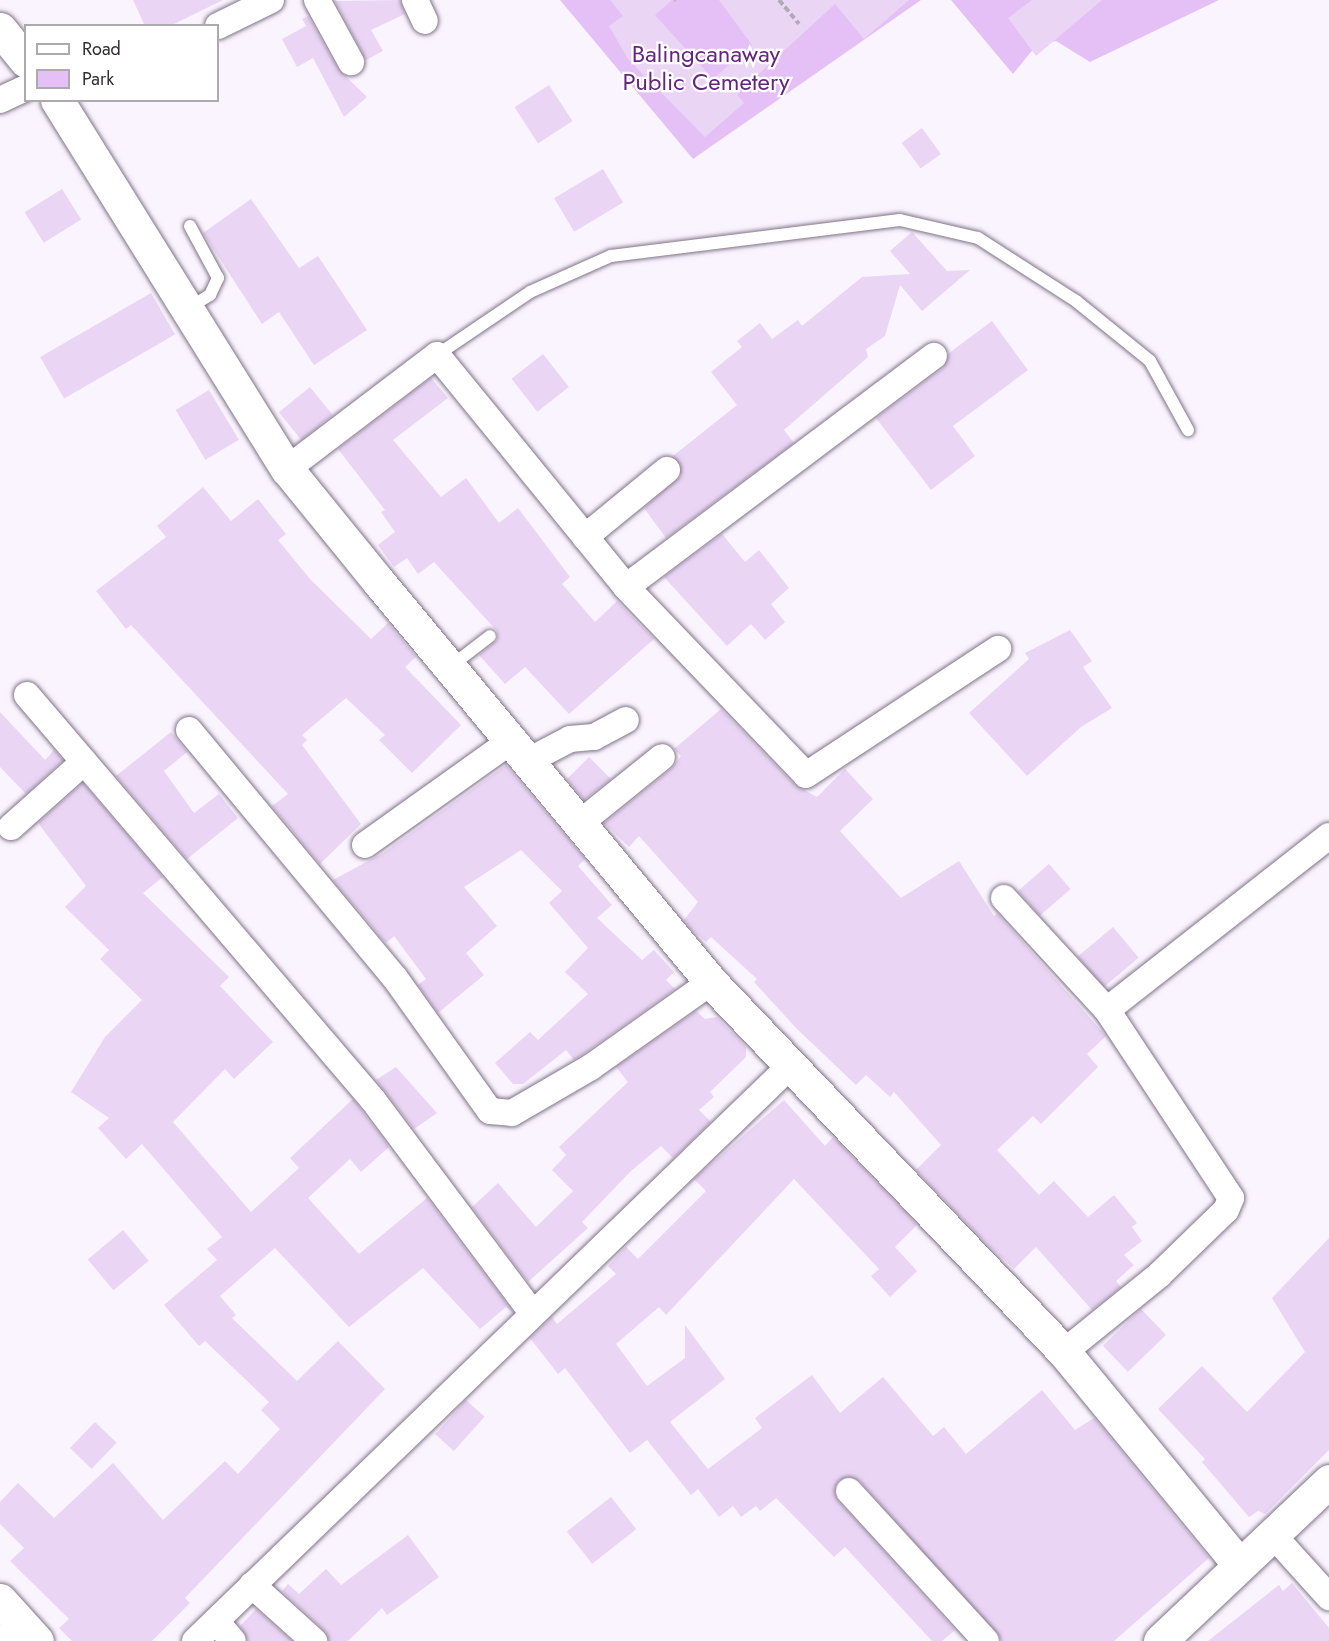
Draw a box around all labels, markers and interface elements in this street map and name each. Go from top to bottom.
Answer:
legend [24,24,219,102]
text: Road [82,36,121,62]
park label: Balingcanaway Public Cemetery [623,40,789,96]
text: Park [82,66,114,92]

